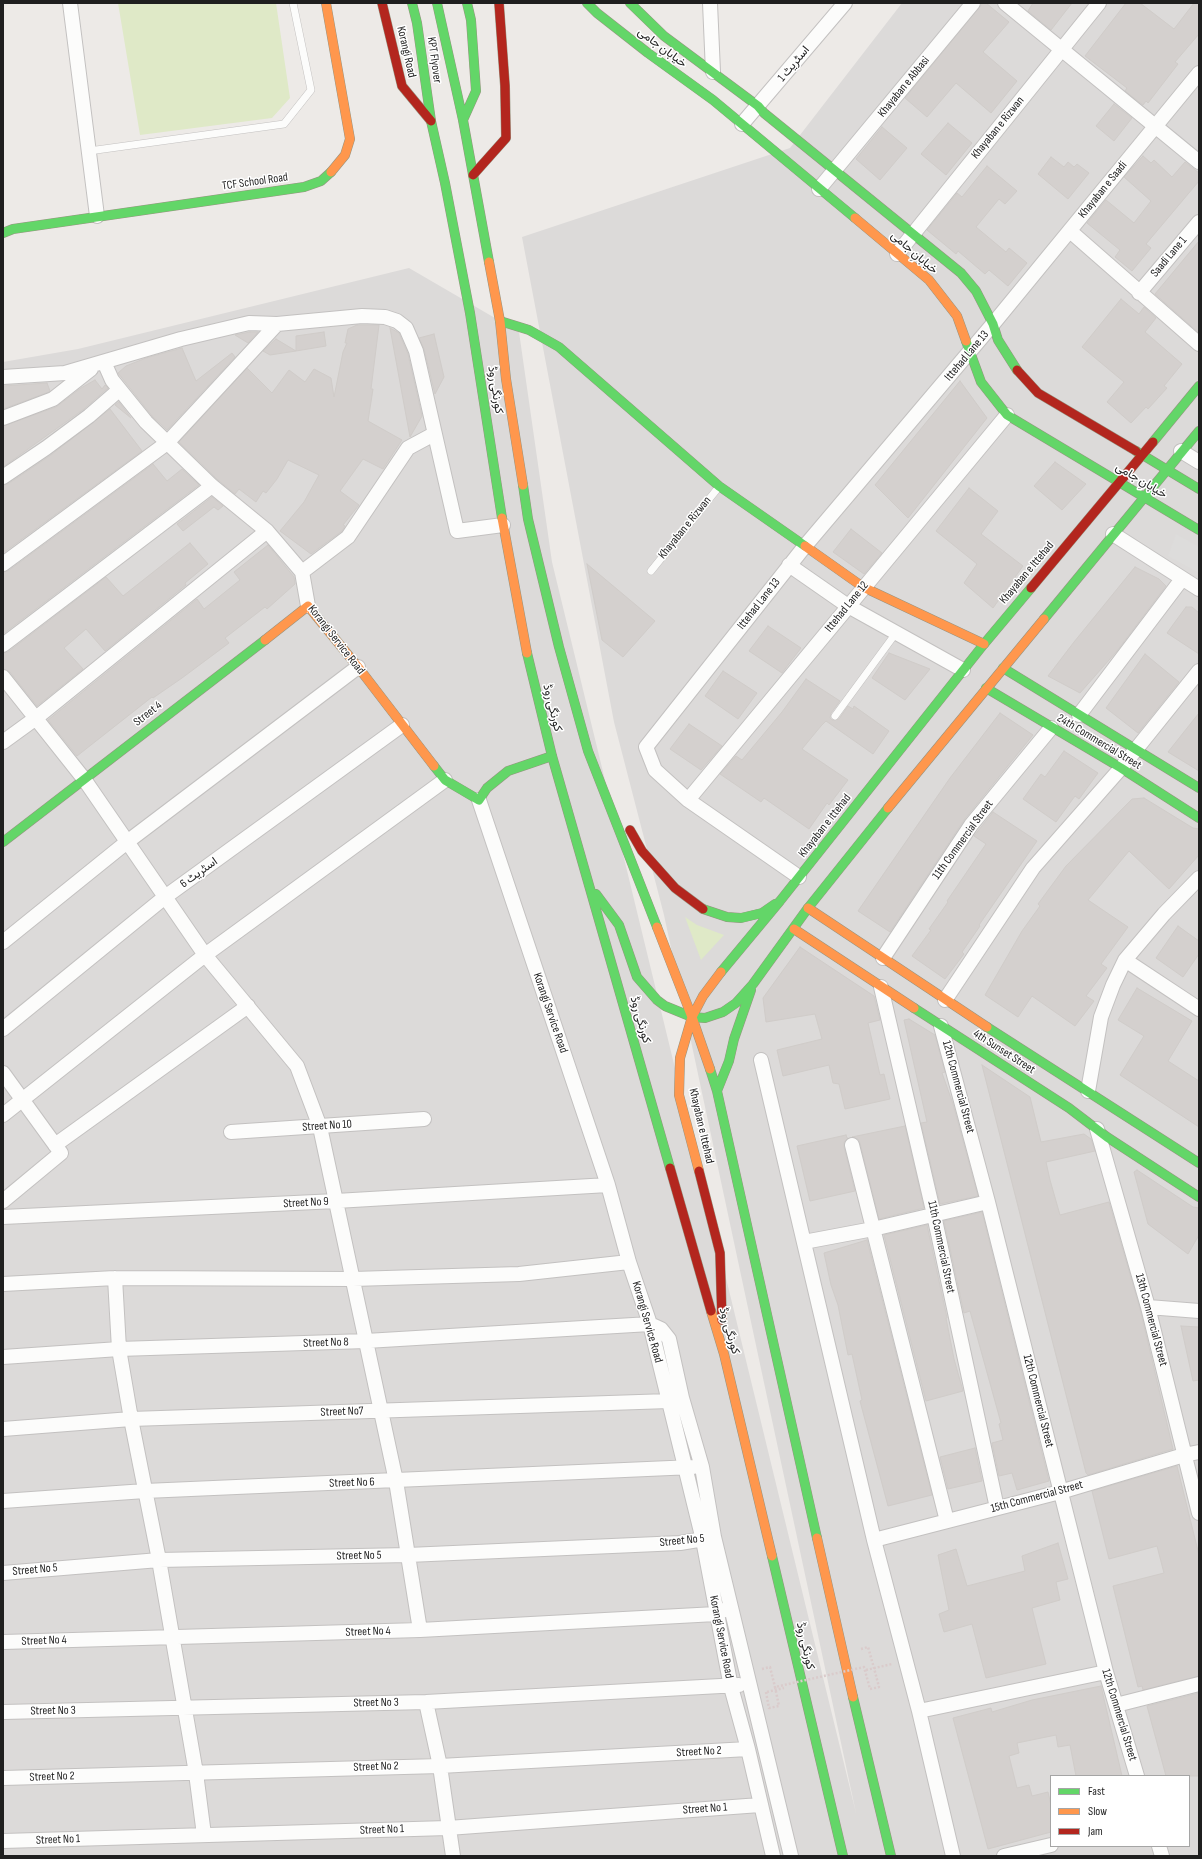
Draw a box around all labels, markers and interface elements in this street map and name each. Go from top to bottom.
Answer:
street label: Korangi Road [393,25,419,79]
street label: خیابانِ جامی [635,25,689,71]
street label: KPT Flyover [424,36,444,84]
street label: اسٹریٹ 1 [775,43,813,85]
street label: Khayaban e Abbasi [875,54,933,120]
street label: Khayaban e Rizwan [968,94,1028,162]
street label: Khayaban e Saadi [1076,159,1130,221]
street label: TCF School Road [221,170,289,194]
street label: خیابانِ جامی [887,229,941,277]
street label: Saadi Lane 1 [1148,234,1190,280]
street label: Ittehad Lane 13 [942,328,992,384]
street label: کورنگی روڈ [484,365,506,415]
street label: خیابانِ جامی [1113,460,1169,502]
street label: Khayaban e Rizwan [655,494,715,562]
street label: Khayaban e Ittehad [997,539,1057,607]
street label: Ittehad Lane 13 [734,575,784,633]
street label: Ittehad Lane 12 [822,579,872,635]
street label: Korangi Service Road [304,602,368,678]
street label: کورنگی روڈ [539,683,565,733]
street label: Street 4 [131,698,165,730]
street label: 24th Commercial Street [1054,711,1144,773]
street label: Khayaban e Ittehad [796,791,854,861]
street label: 11th Commercial Street [929,798,997,882]
street label: اسٹریٹ 6 [177,855,221,891]
street label: Korangi Service Road [530,971,570,1055]
street label: کورنگی روڈ [626,995,654,1045]
street label: 4th Sunset Street [970,1027,1038,1077]
street label: 12th Commercial Street [939,1039,977,1135]
street label: Khayaban e Ittehad [685,1087,717,1165]
street label: Street No 10 [302,1117,352,1135]
street label: Street No 9 [283,1195,329,1211]
street label: 11th Commercial Street [924,1199,958,1295]
street label: 13th Commercial Street [1132,1272,1170,1368]
street label: Korangi Service Road [629,1280,665,1364]
street label: کورنگی روڈ [715,1306,743,1356]
street label: Street No 8 [303,1335,349,1351]
street label: 12th Commercial Street [1019,1353,1057,1449]
street label: Street No7 [320,1404,364,1420]
street label: Street No 6 [329,1475,375,1491]
street label: 15th Commercial Street [989,1478,1085,1516]
street label: Street No 5 [659,1531,705,1551]
street label: Street No 5 [336,1548,382,1564]
street label: Street No 5 [12,1561,58,1579]
street label: Korangi Service Road [706,1594,736,1680]
street label: کورنگی روڈ [793,1621,817,1671]
street label: Street No 4 [345,1624,391,1640]
street label: Street No 4 [21,1633,67,1649]
street label: 12th Commercial Street [1098,1667,1140,1763]
street label: Street No 3 [353,1695,399,1711]
street label: Street No 3 [30,1703,76,1719]
street label: Street No 2 [676,1744,722,1760]
street label: Street No 2 [353,1759,399,1775]
street label: Street No 2 [29,1769,75,1785]
legend [1050,1775,1190,1847]
text: Fast [1088,1784,1105,1799]
street label: Street No 1 [682,1800,728,1818]
text: Slow [1088,1804,1107,1819]
street label: Street No 1 [360,1822,404,1838]
text: Jam [1088,1824,1103,1839]
street label: Street No 1 [36,1832,80,1848]

